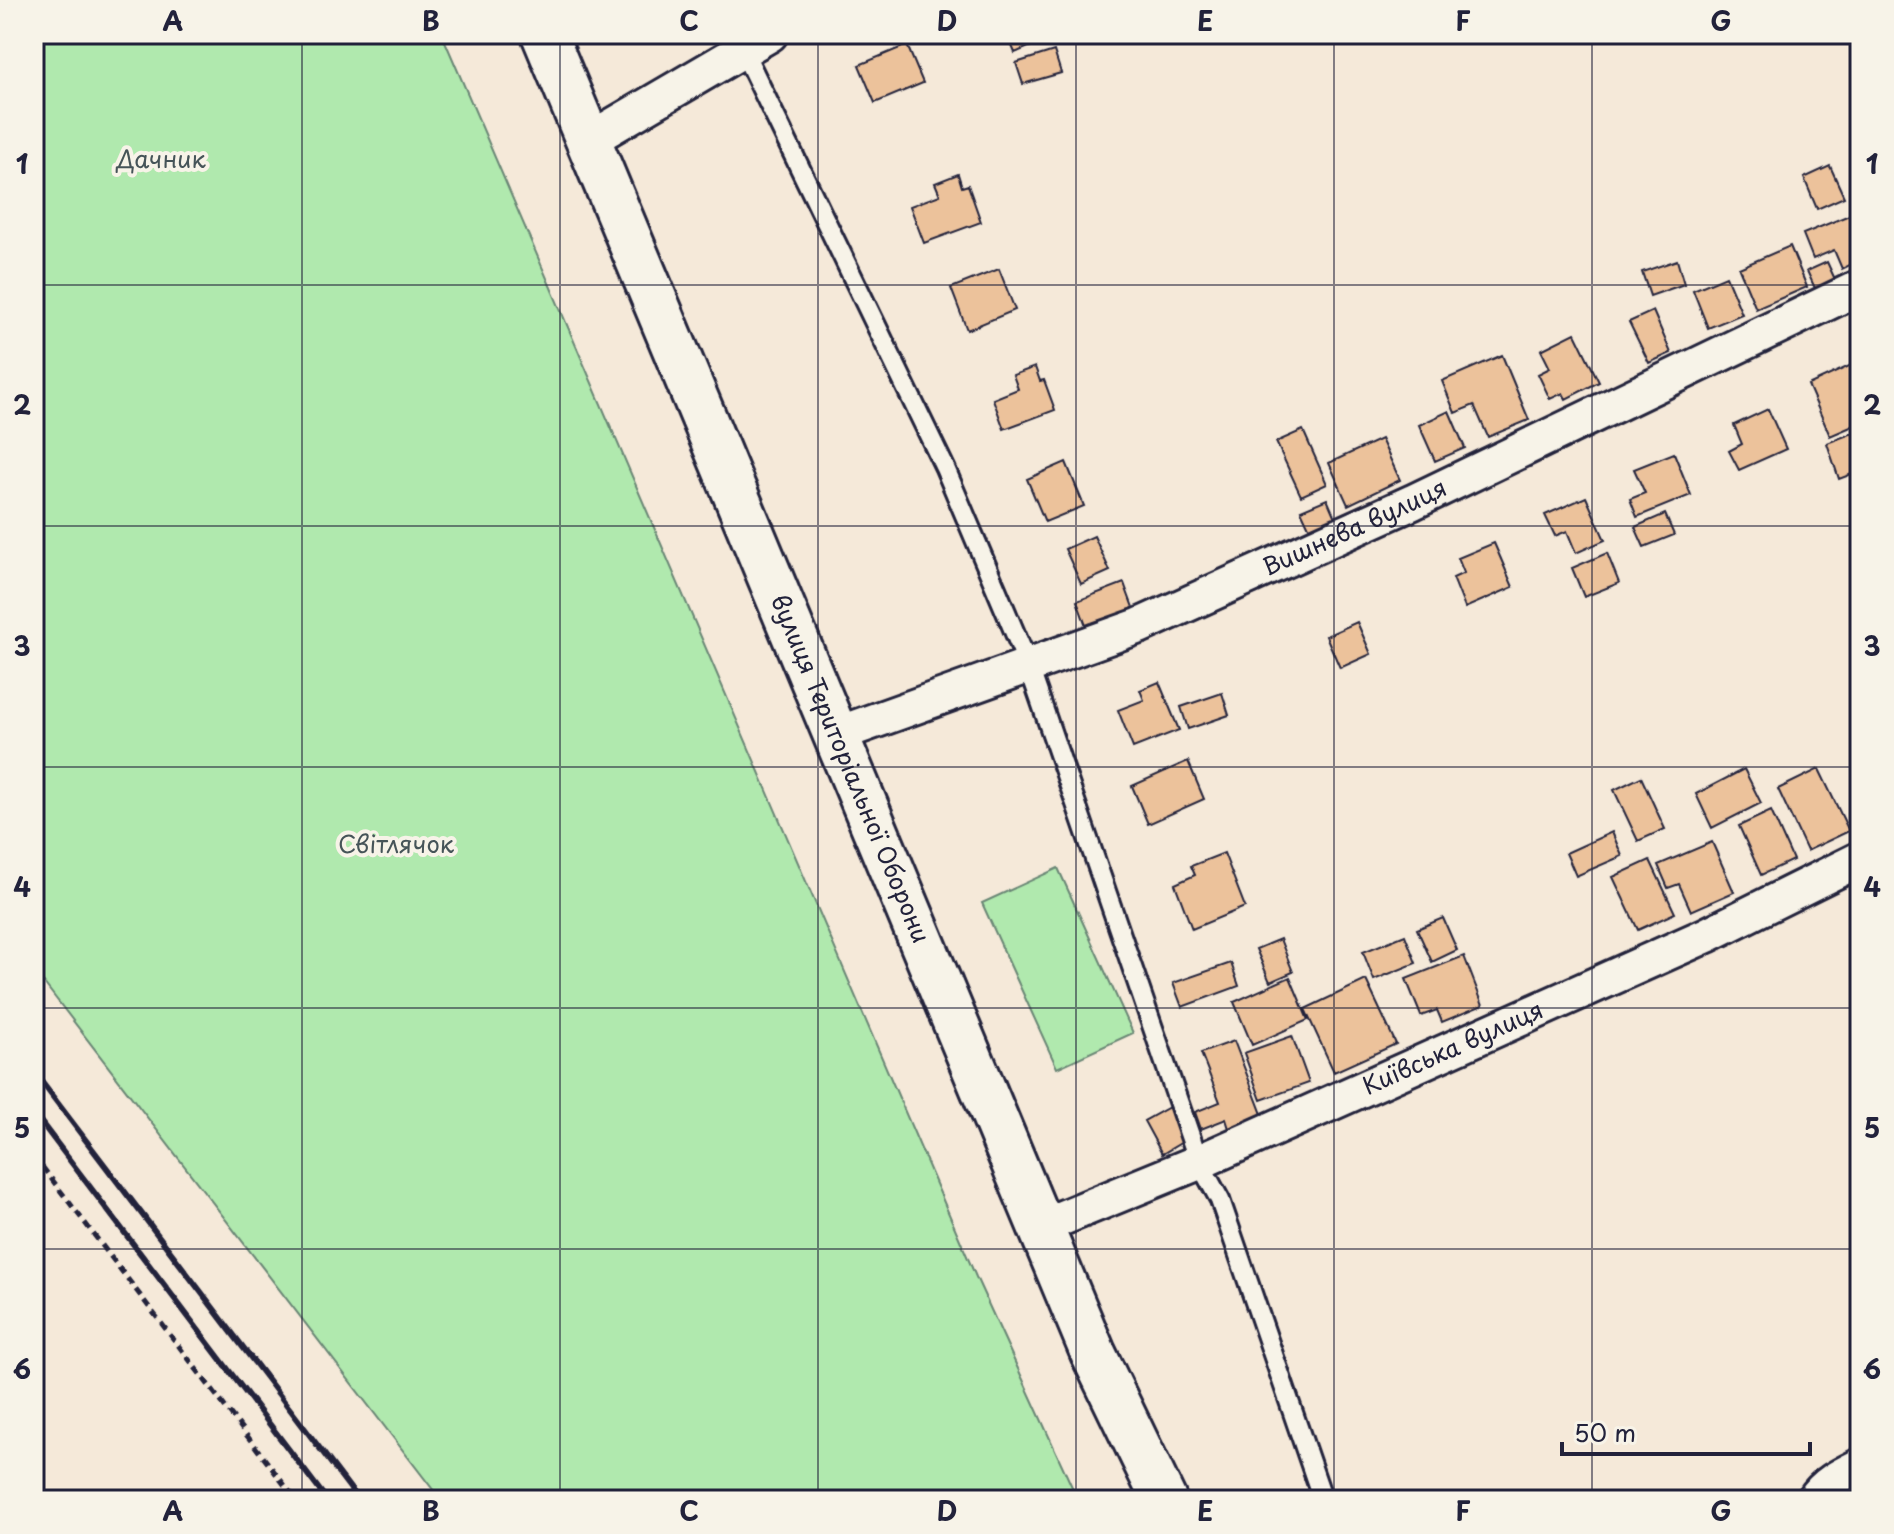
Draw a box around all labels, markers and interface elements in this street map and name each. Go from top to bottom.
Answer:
text: A [163,1,183,40]
text: B [422,1,440,40]
text: C [679,1,699,40]
text: D [937,1,957,40]
text: E [1197,1,1213,40]
text: F [1455,1,1471,40]
text: G [1710,1,1732,40]
park label: Дачник [115,140,206,176]
text: 1 [16,144,28,183]
text: 1 [1866,144,1878,183]
text: 2 [13,385,31,424]
text: 2 [1863,385,1881,424]
street label: Вишнева вулиця [1256,468,1452,584]
street label: вулиця Територіальної Оборони [763,588,940,948]
text: 3 [13,626,31,665]
text: 3 [1863,626,1881,665]
park label: Світлячок [338,825,455,861]
text: 4 [13,867,31,906]
text: 4 [1863,867,1881,906]
street label: Київська вулиця [1356,991,1548,1103]
text: 5 [14,1108,30,1147]
text: 5 [1864,1108,1880,1147]
text: 6 [13,1349,31,1388]
text: 6 [1863,1349,1881,1388]
scale bar [1562,1406,1810,1456]
text: 50 m [1574,1414,1636,1450]
text: A [163,1491,183,1530]
text: B [422,1491,440,1530]
text: C [679,1491,699,1530]
text: D [937,1491,957,1530]
text: E [1197,1491,1213,1530]
text: F [1455,1491,1471,1530]
text: G [1710,1491,1732,1530]

